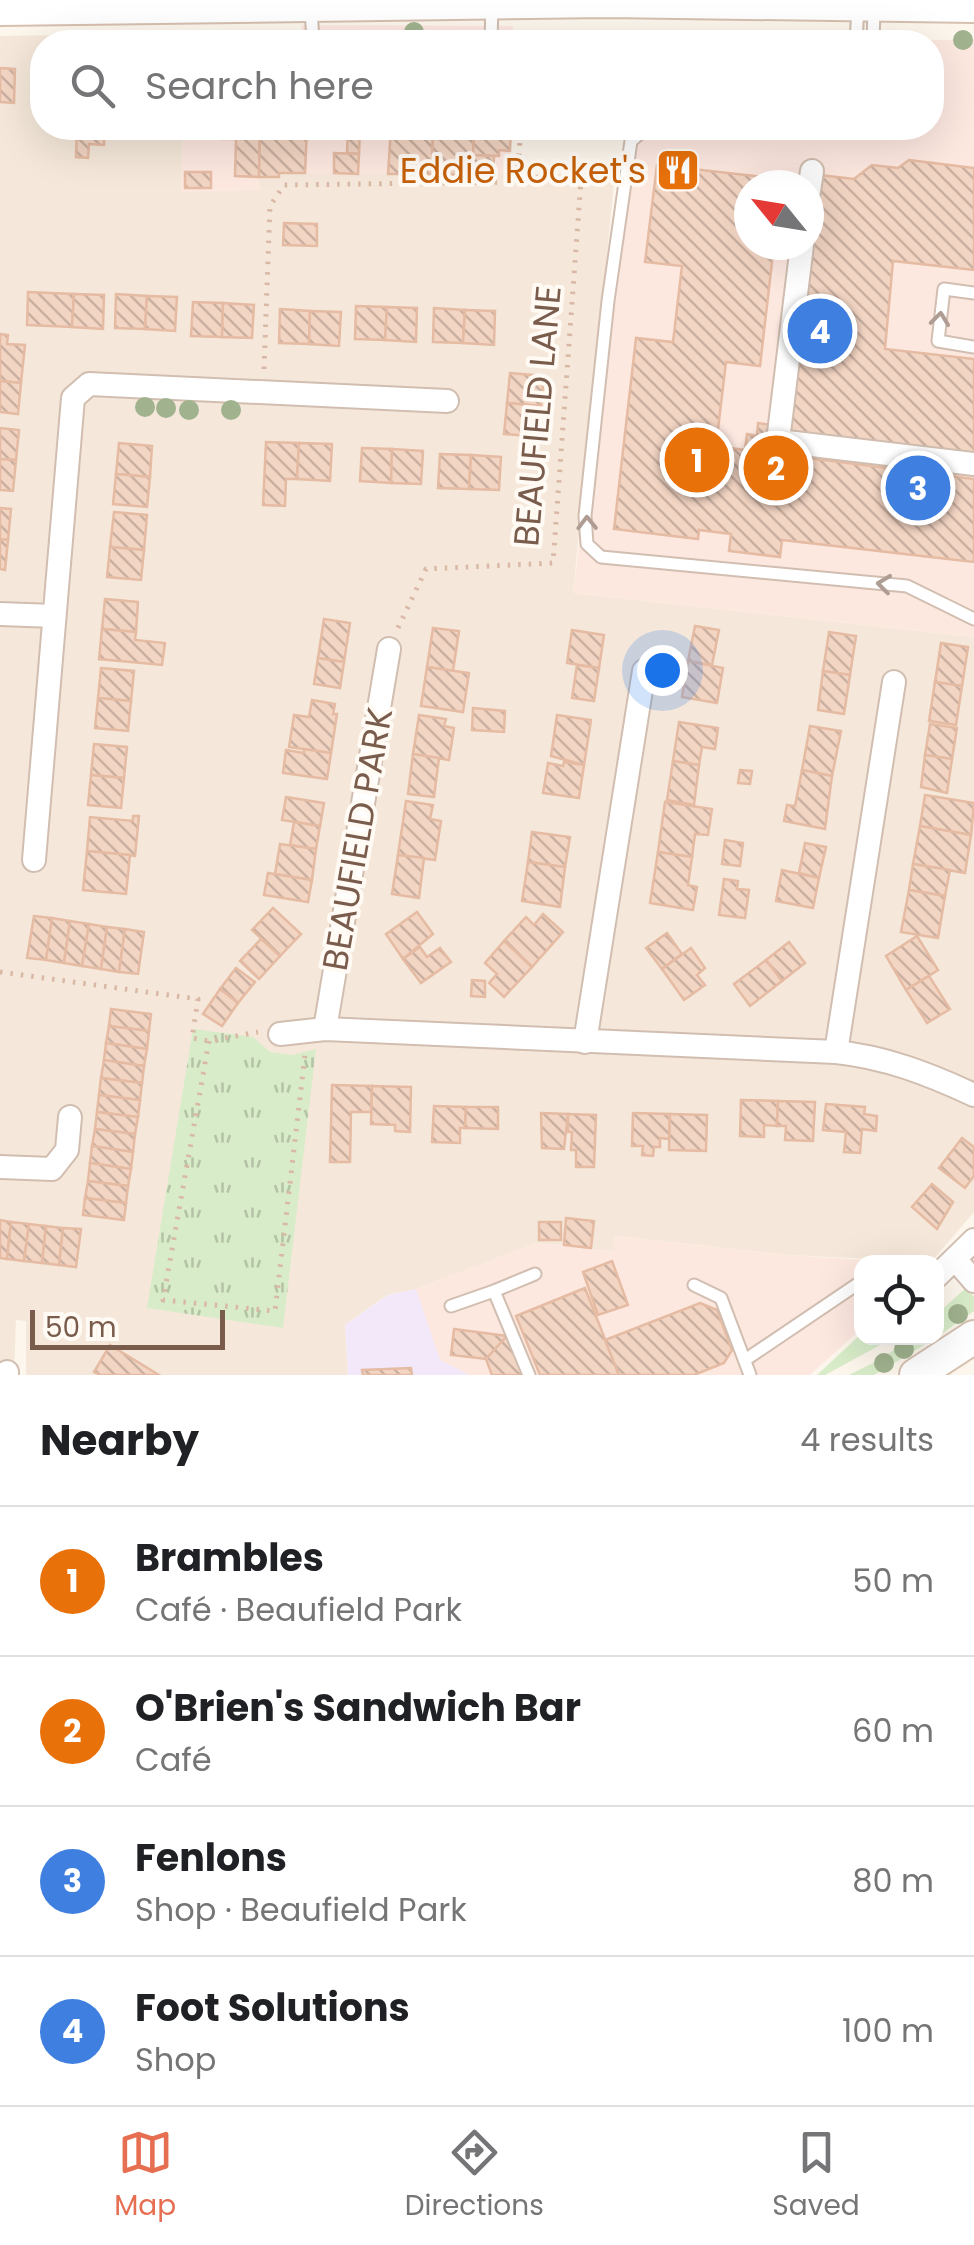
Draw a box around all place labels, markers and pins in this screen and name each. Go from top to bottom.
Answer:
place label: Eddie Rocket's [400,146,646,195]
restaurant icon: Eddie Rocket's [655,147,701,193]
pin: 4 [788,294,852,368]
pin: 1 [664,422,730,498]
pin: 2 [744,430,808,506]
pin: 3 [886,450,950,526]

